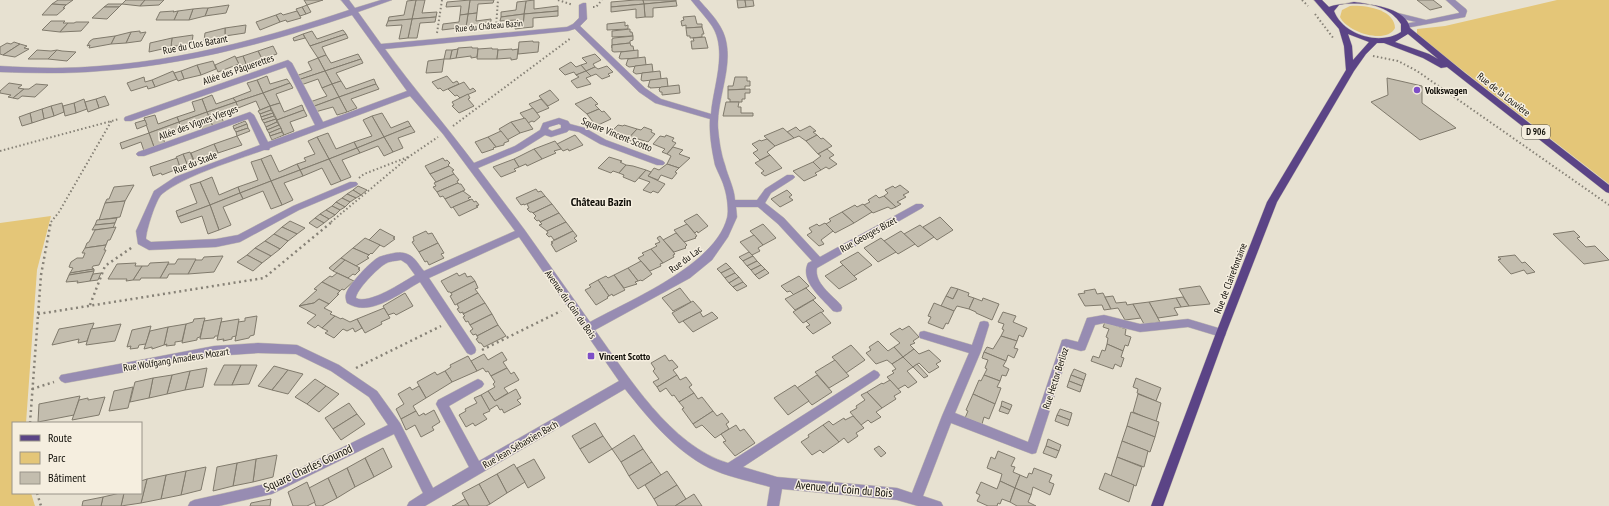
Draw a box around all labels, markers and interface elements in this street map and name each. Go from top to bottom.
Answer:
street label: Rue du Château Bazin [455,17,523,34]
street label: Rue du Clos Batant [162,32,229,57]
street label: Allée des Pâquerettes [201,51,276,88]
street label: Rue de la Louvière [1475,70,1533,119]
place label: Volkswagen [1424,84,1468,97]
marker: Volkswagen [1412,85,1422,95]
street label: Allée des Vignes Vierges [157,102,240,143]
street label: Square Vincent Scotto [579,114,654,155]
road number: D 906 [1522,125,1550,139]
street label: Rue du Stade [172,148,219,177]
district label: Château Bazin [571,194,631,209]
street label: Rue Georges Bizet [838,213,899,255]
street label: Rue de Clairefontaine [1211,241,1250,315]
street label: Rue du Lac [666,243,705,276]
street label: Avenue du Coin du Bois [542,267,599,342]
street label: Rue Wolfgang Amadeus Mozart [122,345,230,374]
street label: Rue Hector Berlioz [1039,345,1072,411]
place label: Vincent Scotto [598,350,651,363]
marker: Vincent Scotto [586,351,596,361]
street label: Rue Jean Sébastien Bach [480,418,560,471]
legend [12,422,142,494]
text: Route [48,430,72,445]
street label: Square Charles Gounod [261,440,355,495]
text: Parc [48,450,66,465]
text: Bâtiment [48,470,86,485]
street label: Avenue du Coin du Bois [795,477,893,500]

